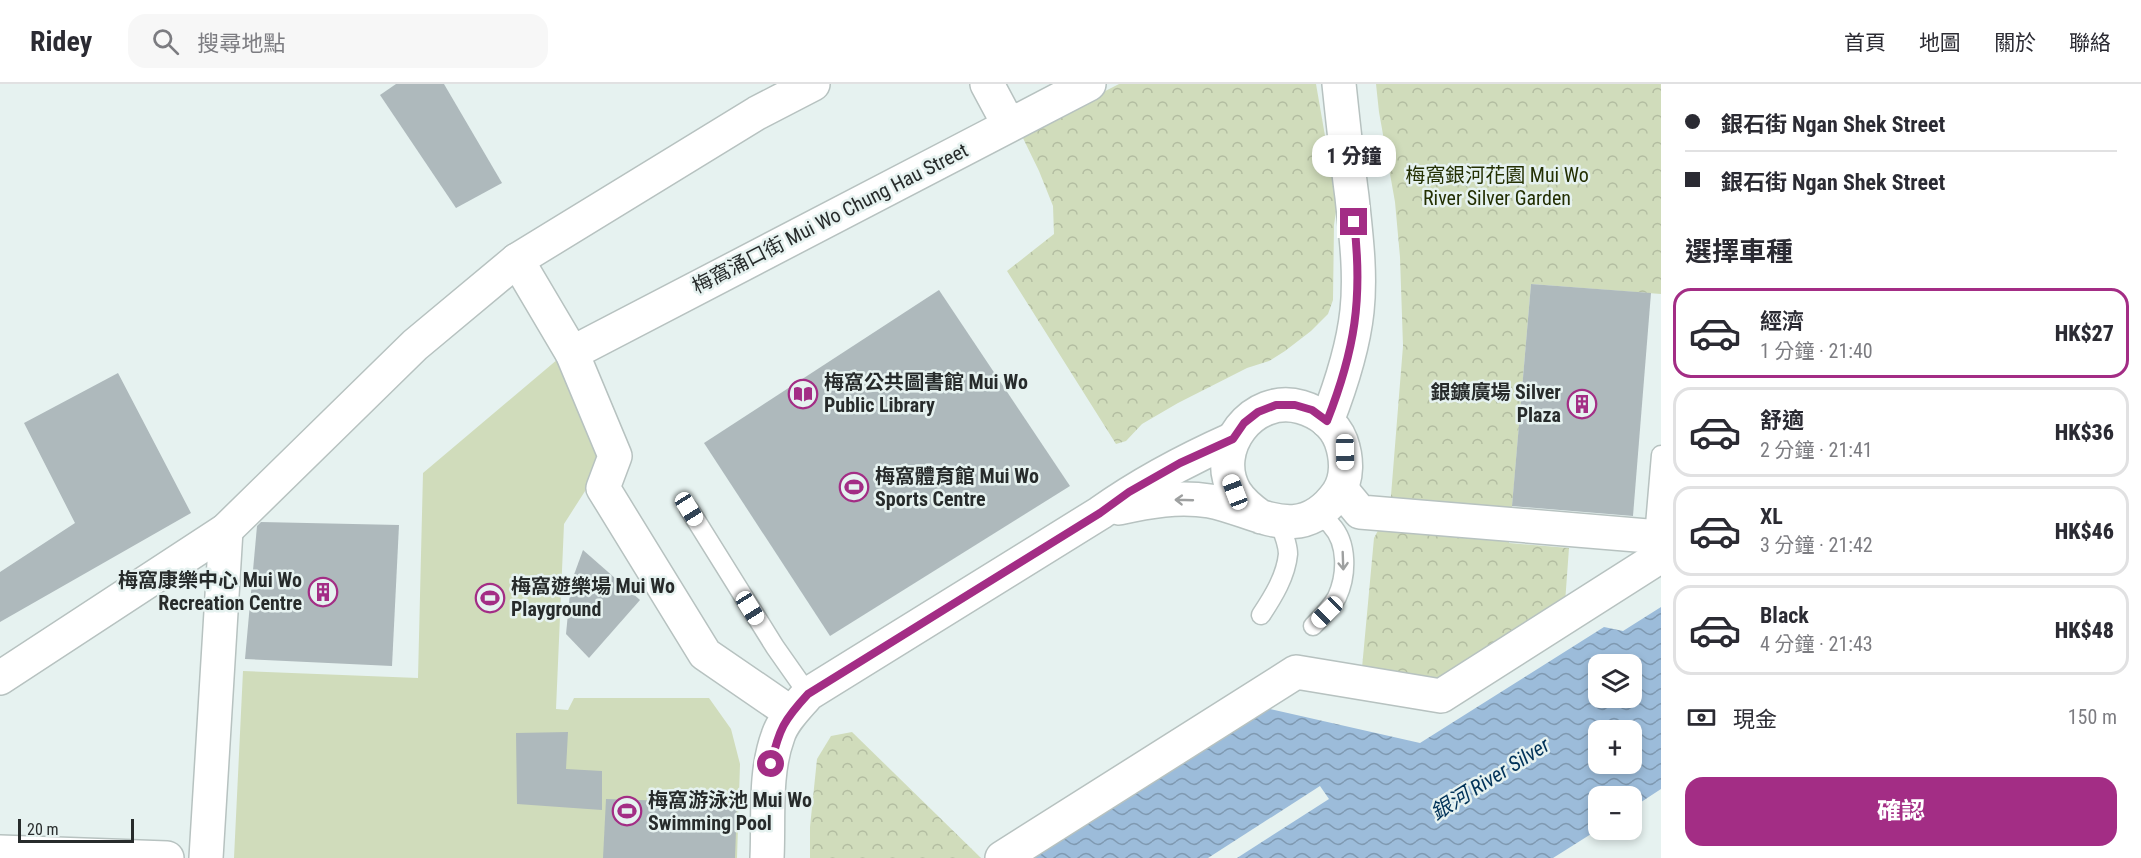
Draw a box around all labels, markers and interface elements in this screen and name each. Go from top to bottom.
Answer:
search box [128,14,548,68]
text: Ridey [30,25,92,58]
icon: search [149,25,182,58]
text: 搜尋地點 [197,31,285,56]
text: 首頁 [1844,31,1886,55]
text: 地圖 [1919,31,1961,55]
text: 關於 [1994,31,2036,55]
text: 聯絡 [2069,31,2111,55]
text: 銀石街 Ngan Shek Street [1721,112,1945,137]
callout: 1 分鐘 [1312,135,1396,177]
street label: 梅窩涌口街 Mui Wo Chung Hau Street [688,138,972,298]
text: 1 分鐘 [1327,144,1381,168]
park label: 梅窩銀河花園 Mui Wo River Silver Garden [1405,163,1589,210]
text: 銀石街 Ngan Shek Street [1721,170,1945,195]
route end [1340,208,1367,235]
text: 選擇車種 [1685,236,1793,268]
icon: car [1688,306,1742,360]
text: 經濟 [1760,309,1804,334]
text: HK$27 [2055,321,2114,346]
text: 1 分鐘 · 21:40 [1760,339,1873,363]
place label: 梅窩公共圖書館 Mui Wo Public Library [824,370,1028,417]
library icon: 梅窩公共圖書館 Mui Wo Public Library [787,378,819,410]
place label: 銀鑛廣場 Silver Plaza [1430,380,1561,427]
building icon: 銀鑛廣場 Silver Plaza [1566,388,1598,420]
icon: car [1688,405,1742,459]
text: 舒適 [1760,408,1804,433]
text: HK$36 [2055,420,2114,445]
car [1336,434,1354,470]
text: 2 分鐘 · 21:41 [1760,438,1873,462]
place label: 梅窩體育館 Mui Wo Sports Centre [875,464,1039,511]
sports icon: 梅窩體育館 Mui Wo Sports Centre [838,471,870,503]
car [1220,472,1250,512]
car [672,489,706,529]
one-way arrow [1175,495,1195,506]
icon: car [1688,504,1742,558]
text: XL [1760,504,1783,529]
text: HK$46 [2055,519,2114,544]
text: 3 分鐘 · 21:42 [1760,533,1873,557]
one-way arrow [1337,551,1349,571]
place label: 梅窩康樂中心 Mui Wo Recreation Centre [118,568,302,615]
place label: 梅窩遊樂場 Mui Wo Playground [511,574,675,621]
building icon: 梅窩康樂中心 Mui Wo Recreation Centre [307,576,339,608]
sports icon: 梅窩遊樂場 Mui Wo Playground [474,582,506,614]
car [733,588,767,628]
car [1308,593,1346,631]
icon: car [1688,603,1742,657]
text: Black [1760,603,1809,628]
text: HK$48 [2055,618,2114,643]
text: 4 分鐘 · 21:43 [1760,632,1873,656]
map controls [1588,654,1642,840]
button: layers [1588,654,1642,708]
icon: cash [1685,701,1718,734]
text: 150 m [2068,705,2117,729]
text: 現金 [1733,707,1777,732]
button: + [1588,720,1642,774]
water label: 銀河 River Silver [1426,732,1555,825]
route start [757,750,784,777]
button: 確認 [1685,777,2117,846]
button: − [1588,786,1642,840]
place label: 梅窩游泳池 Mui Wo Swimming Pool [648,788,812,835]
sports icon: 梅窩游泳池 Mui Wo Swimming Pool [611,795,643,827]
scale bar [18,816,134,844]
text: 20 m [27,820,59,839]

